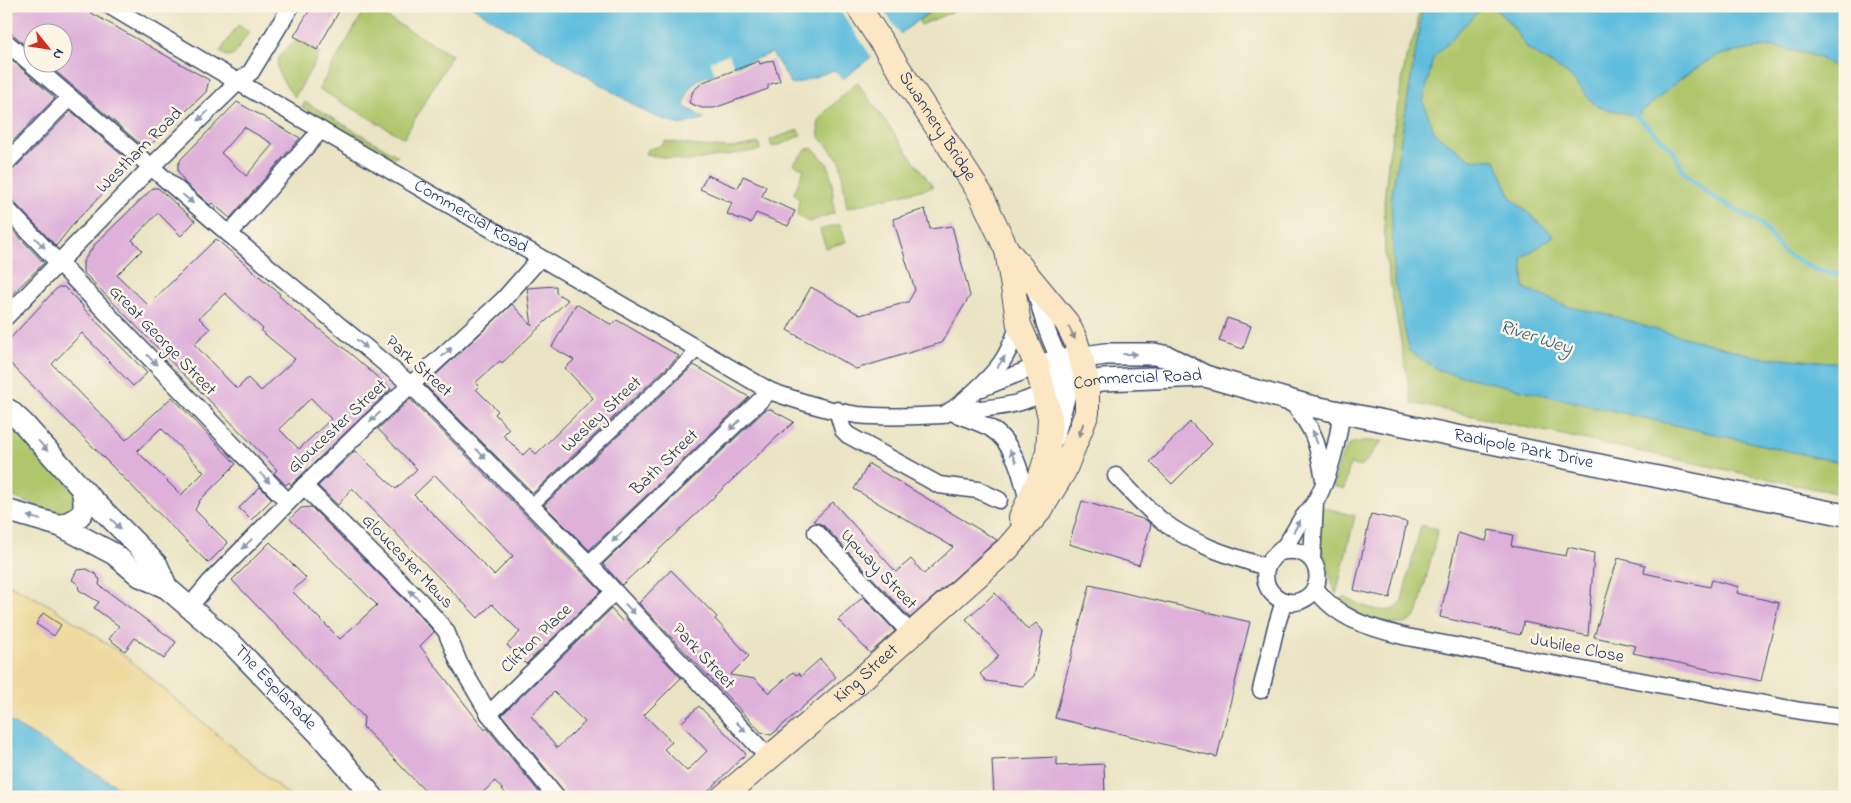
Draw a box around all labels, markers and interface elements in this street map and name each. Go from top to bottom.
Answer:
north arrow [22,22,72,72]
text: N [47,44,69,63]
street label: Swannery Bridge [891,67,983,187]
street label: Westham Road [91,102,189,200]
one-way arrow [197,110,209,122]
street label: Commercial Road [409,174,533,261]
one-way arrow [182,193,194,205]
one-way arrow [34,236,46,248]
street label: Great George Street [101,280,222,403]
water label: River Wey [1496,314,1576,363]
one-way arrow [1068,326,1076,340]
street label: Park Street [379,330,457,404]
one-way arrow [355,338,368,349]
one-way arrow [441,346,453,358]
one-way arrow [1122,349,1138,357]
one-way arrow [146,354,158,366]
one-way arrow [996,355,1005,368]
street label: Commercial Road [1072,363,1202,398]
street label: Wesley Street [556,371,648,459]
street label: Gloucester Street [282,374,394,480]
one-way arrow [369,412,382,423]
one-way arrow [729,419,741,431]
one-way arrow [1077,423,1085,438]
street label: Radipole Park Drive [1451,423,1596,477]
street label: Bath Street [624,424,705,503]
one-way arrow [1310,430,1318,445]
one-way arrow [38,440,49,453]
one-way arrow [475,448,487,460]
one-way arrow [1009,449,1017,464]
one-way arrow [259,471,271,483]
street label: Gloucester Mews [355,509,459,615]
one-way arrow [26,513,41,521]
one-way arrow [110,517,122,529]
one-way arrow [1293,519,1301,534]
street label: Upway Street [834,524,922,616]
one-way arrow [611,531,623,543]
one-way arrow [241,537,253,549]
one-way arrow [408,589,420,601]
street label: Clifton Place [495,597,579,680]
one-way arrow [624,602,636,614]
street label: Park Street [665,618,741,696]
street label: Jubilee Close [1528,627,1627,671]
street label: King Street [828,638,905,710]
street label: The Esplanade [227,639,323,738]
one-way arrow [735,721,747,733]

